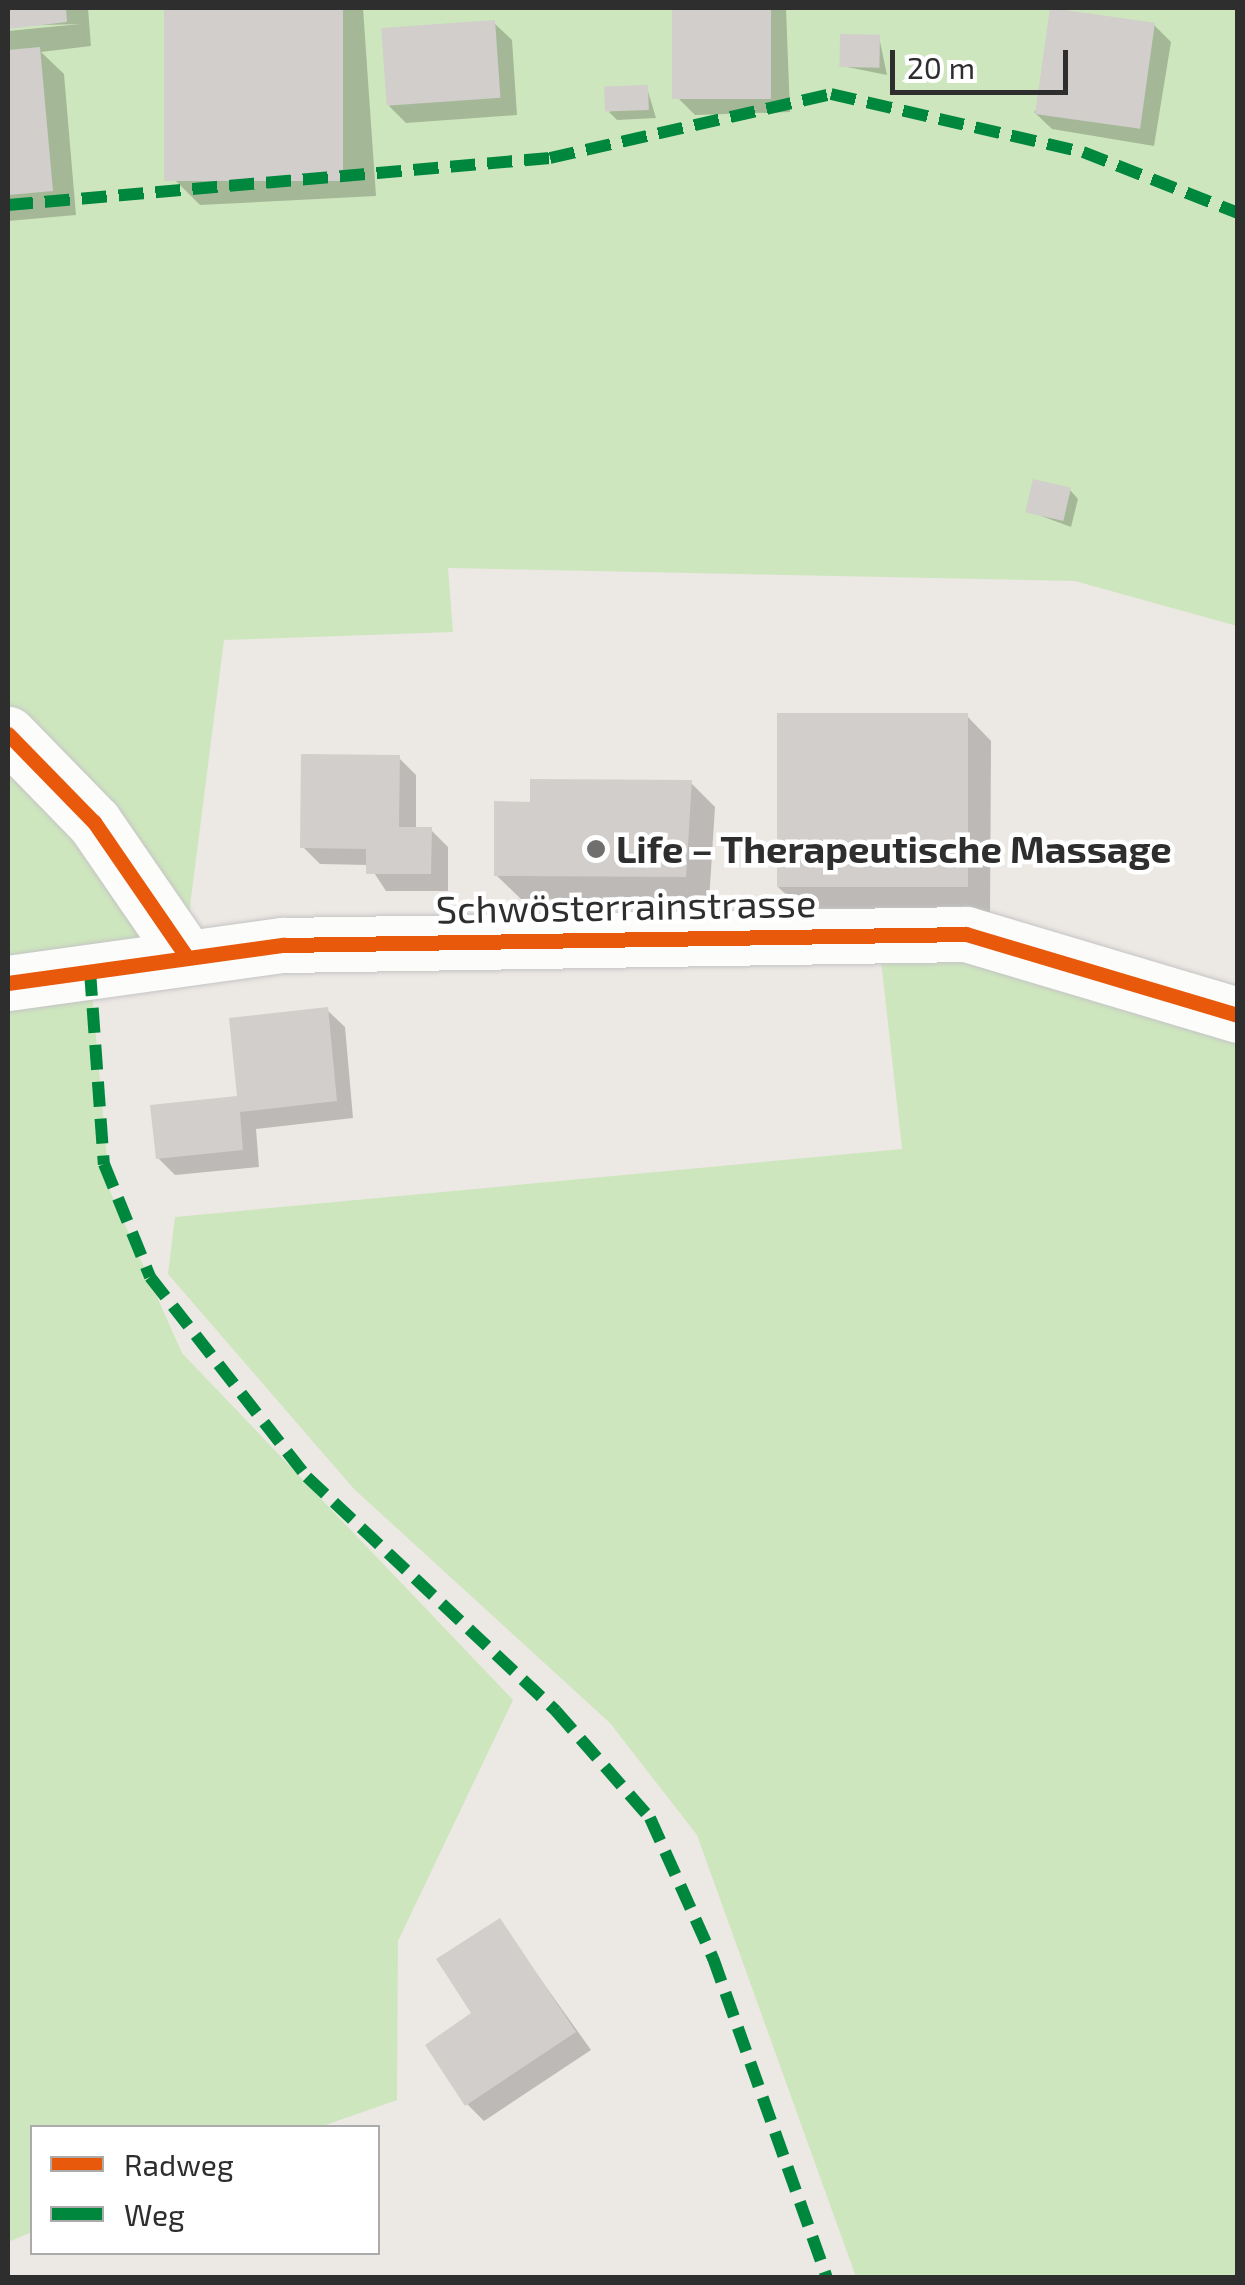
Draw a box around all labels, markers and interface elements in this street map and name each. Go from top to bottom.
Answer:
scale bar [895,30,1072,92]
text: 20 m [907,49,975,85]
place label: Life – Therapeutische Massage [616,826,1173,872]
marker: Life – Therapeutische Massage [585,838,607,860]
street label: Schwösterrainstrasse [435,880,817,932]
legend [30,2125,380,2255]
text: Radweg [124,2146,234,2182]
text: Weg [124,2196,185,2232]

